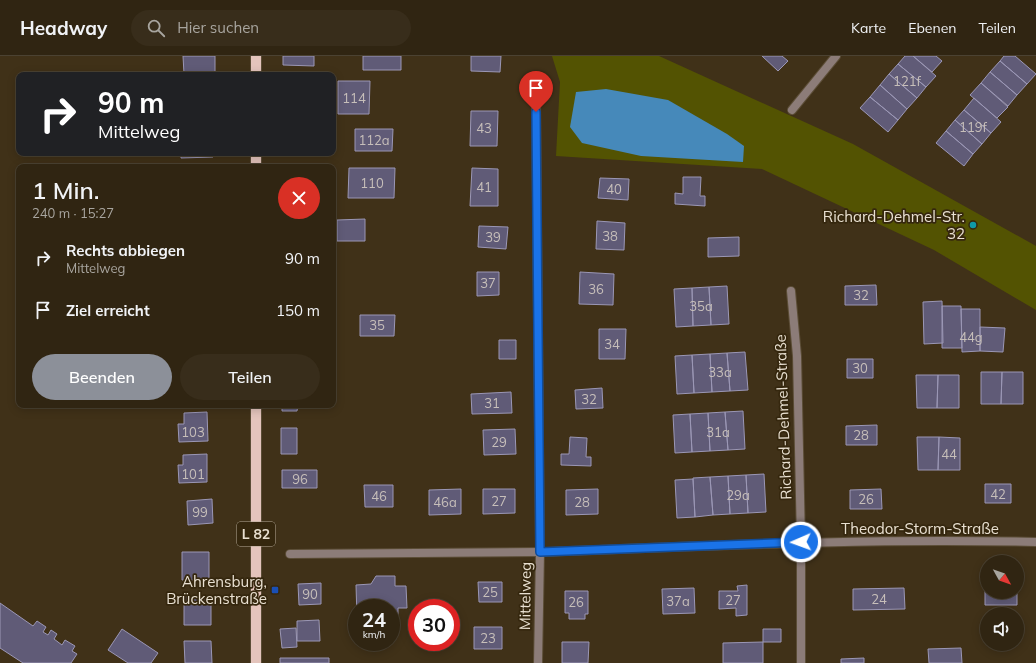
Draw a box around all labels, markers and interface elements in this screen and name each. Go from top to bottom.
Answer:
search box [131,10,411,46]
text: Headway [20,16,107,40]
icon: search [145,17,167,39]
text: Hier suchen [177,18,259,37]
text: Karte [851,19,886,37]
text: Ebenen [908,19,957,37]
text: Teilen [979,19,1016,37]
pin [519,71,553,112]
house number: 121f [893,73,922,89]
icon: arrive [525,77,547,99]
text: 90 m [98,85,164,120]
icon: right [32,88,84,140]
house number: 114 [342,90,366,106]
house number: 119f [959,119,988,135]
text: Mittelweg [98,120,180,143]
house number: 43 [476,120,492,136]
house number: 112a [358,132,390,148]
text: 1 Min. [32,175,99,205]
house number: 110 [360,175,384,191]
button: close [278,177,320,219]
house number: 41 [476,179,492,195]
house number: 40 [606,181,622,197]
text: 240 m · 15:27 [32,205,114,221]
place label: Richard-Dehmel-Str. 32 [823,207,965,243]
marker: Richard-Dehmel-Str. 32 [968,220,978,230]
house number: 38 [602,228,618,244]
house number: 39 [485,229,501,245]
text: Rechts abbiegen [66,241,185,260]
icon: right [32,247,54,269]
text: 90 m [285,249,320,268]
text: Mittelweg [66,260,125,276]
house number: 37 [480,275,496,291]
house number: 36 [588,281,604,297]
house number: 32 [853,287,869,303]
house number: 35a [689,298,713,314]
icon: arrive [32,299,54,321]
text: Ziel erreicht [66,301,150,320]
text: 150 m [276,301,320,320]
house number: 35 [369,317,385,333]
house number: 44g [959,329,983,345]
street label: Richard-Dehmel-Straße [771,334,795,500]
house number: 34 [604,336,620,352]
button: Beenden [32,354,172,400]
button: Teilen [180,354,320,400]
house number: 30 [852,360,868,376]
house number: 33a [708,364,732,380]
house number: 32 [581,391,597,407]
house number: 31 [484,395,500,411]
house number: 103 [181,424,205,440]
house number: 31a [706,424,730,440]
house number: 28 [853,427,869,443]
house number: 29 [491,434,507,450]
house number: 44 [941,446,957,462]
house number: 101 [181,466,205,482]
house number: 96 [292,471,308,487]
house number: 42 [990,486,1006,502]
house number: 29a [726,487,750,503]
house number: 46 [371,488,387,504]
house number: 26 [858,491,874,507]
house number: 27 [491,493,507,509]
house number: 46a [433,494,457,510]
house number: 28 [574,494,590,510]
house number: 99 [192,504,208,520]
street label: Theodor-Storm-Straße [841,519,999,538]
position arrow [780,521,822,563]
road number: L 82 [237,522,275,546]
north arrow [980,555,1024,599]
map controls [980,555,1024,651]
street label: Mittelweg [515,562,535,630]
place label: Ahrensburg, Brückenstraße [166,572,267,608]
house number: 25 [482,584,498,600]
marker: Ahrensburg, Brückenstraße [270,585,280,595]
house number: 90 [302,586,318,602]
house number: 24 [871,591,887,607]
house number: 27 [725,592,741,608]
house number: 37a [666,593,690,609]
house number: 26 [568,594,584,610]
speed limit sign: 30 [408,599,460,651]
text: 24 [362,607,386,632]
button: sound [980,607,1024,651]
text: km/h [363,628,385,641]
house number: 23 [480,630,496,646]

